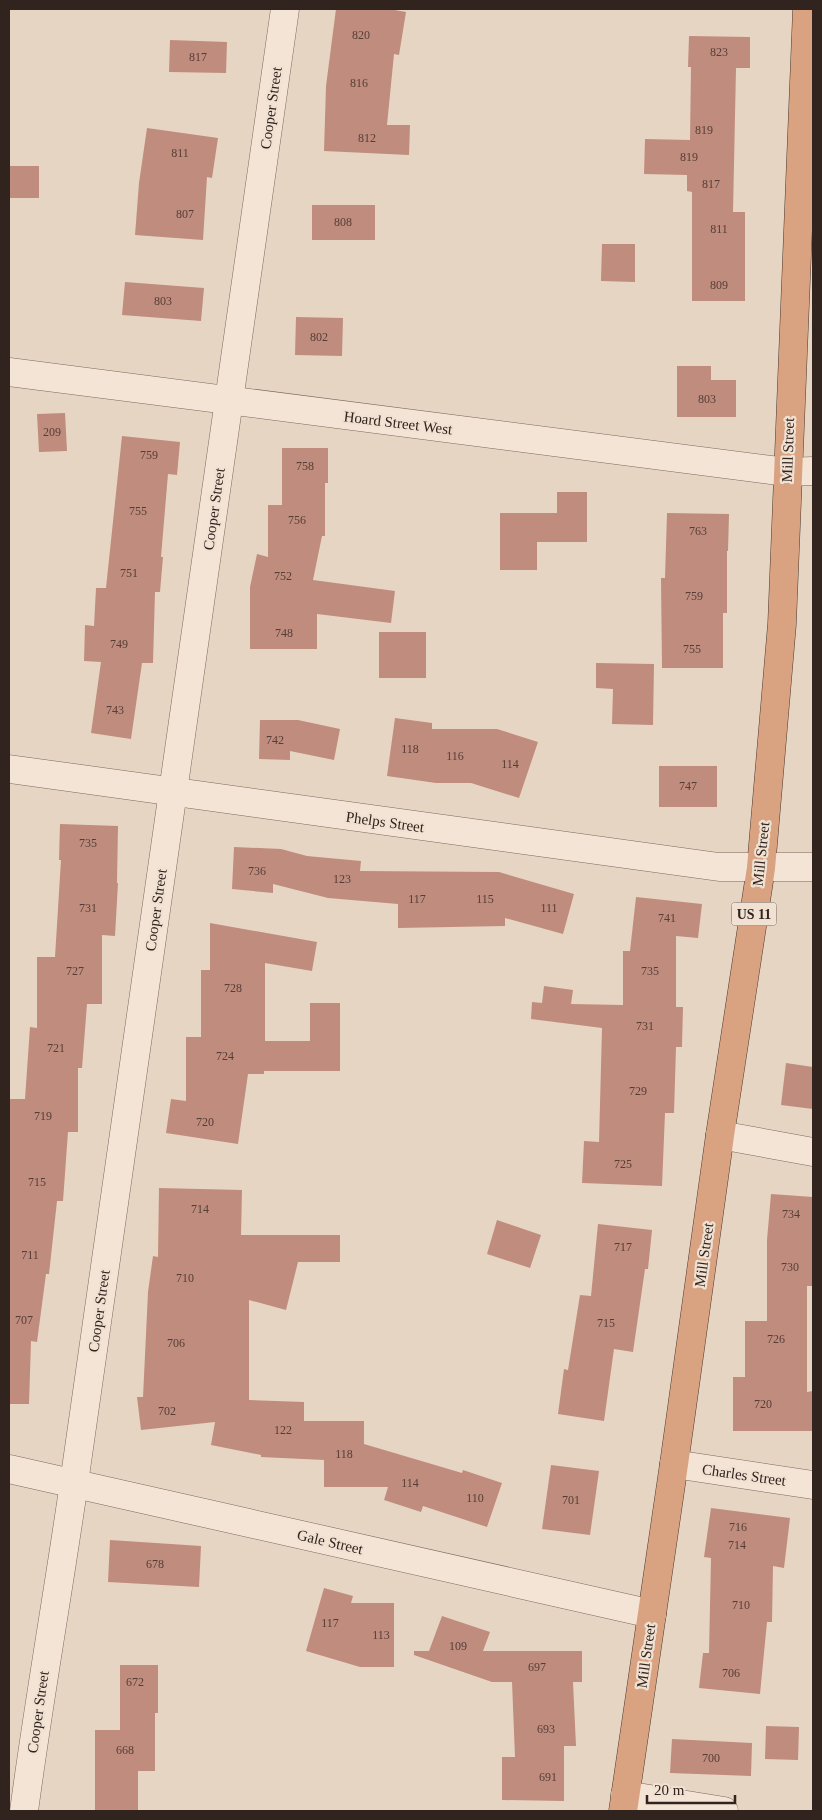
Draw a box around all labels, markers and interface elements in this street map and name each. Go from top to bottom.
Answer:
house number: 820 [352,28,370,42]
house number: 823 [710,45,728,59]
house number: 817 [189,50,207,64]
street label: Cooper Street [257,65,285,150]
house number: 816 [350,76,368,90]
house number: 819 [695,123,713,137]
house number: 812 [358,131,376,145]
house number: 811 [171,146,189,160]
house number: 819 [680,150,698,164]
house number: 817 [702,177,720,191]
house number: 807 [176,207,194,221]
house number: 808 [334,215,352,229]
house number: 811 [710,222,728,236]
house number: 809 [710,278,728,292]
house number: 803 [154,294,172,308]
house number: 802 [310,330,328,344]
house number: 803 [698,392,716,406]
street label: Hoard Street West [343,408,454,438]
street label: Mill Street [779,417,797,483]
house number: 209 [43,425,61,439]
house number: 759 [140,448,158,462]
house number: 758 [296,459,314,473]
street label: Cooper Street [200,466,228,551]
house number: 755 [129,504,147,518]
house number: 756 [288,513,306,527]
house number: 763 [689,524,707,538]
house number: 751 [120,566,138,580]
house number: 752 [274,569,292,583]
house number: 759 [685,589,703,603]
house number: 748 [275,626,293,640]
house number: 749 [110,637,128,651]
house number: 755 [683,642,701,656]
house number: 743 [106,703,124,717]
house number: 742 [266,733,284,747]
house number: 118 [401,742,419,756]
house number: 116 [446,749,464,763]
house number: 114 [501,757,519,771]
house number: 747 [679,779,697,793]
street label: Phelps Street [345,809,426,836]
street label: Mill Street [750,820,772,887]
house number: 735 [79,836,97,850]
house number: 736 [248,864,266,878]
street label: Cooper Street [142,867,170,952]
house number: 123 [333,872,351,886]
house number: 117 [408,892,426,906]
house number: 115 [476,892,494,906]
house number: 731 [79,901,97,915]
house number: 111 [540,901,558,915]
road number: US 11 [732,902,776,926]
house number: 741 [658,911,676,925]
house number: 727 [66,964,84,978]
house number: 735 [641,964,659,978]
house number: 728 [224,981,242,995]
house number: 731 [636,1019,654,1033]
house number: 721 [47,1041,65,1055]
house number: 724 [216,1049,234,1063]
house number: 729 [629,1084,647,1098]
house number: 719 [34,1109,52,1123]
house number: 720 [196,1115,214,1129]
house number: 725 [614,1157,632,1171]
house number: 715 [28,1175,46,1189]
house number: 714 [191,1202,209,1216]
house number: 734 [782,1207,800,1221]
street label: Mill Street [692,1221,717,1288]
house number: 717 [614,1240,632,1254]
house number: 711 [21,1248,39,1262]
house number: 730 [781,1260,799,1274]
street label: Cooper Street [85,1268,113,1353]
house number: 710 [176,1271,194,1285]
house number: 707 [15,1313,33,1327]
house number: 715 [597,1316,615,1330]
house number: 726 [767,1332,785,1346]
house number: 706 [167,1336,185,1350]
house number: 720 [754,1397,772,1411]
house number: 702 [158,1404,176,1418]
house number: 122 [274,1423,292,1437]
house number: 118 [335,1447,353,1461]
street label: Charles Street [701,1461,788,1489]
house number: 114 [401,1476,419,1490]
house number: 110 [466,1491,484,1505]
house number: 701 [562,1493,580,1507]
house number: 716 [729,1520,747,1534]
street label: Gale Street [296,1527,365,1558]
house number: 714 [728,1538,746,1552]
house number: 678 [146,1557,164,1571]
house number: 710 [732,1598,750,1612]
house number: 117 [321,1616,339,1630]
street label: Mill Street [634,1622,659,1689]
house number: 113 [372,1628,390,1642]
house number: 109 [449,1639,467,1653]
house number: 697 [528,1660,546,1674]
house number: 706 [722,1666,740,1680]
street label: Cooper Street [24,1669,52,1754]
house number: 672 [126,1675,144,1689]
house number: 693 [537,1722,555,1736]
house number: 668 [116,1743,134,1757]
house number: 700 [702,1751,720,1765]
house number: 691 [539,1770,557,1784]
scale bar [647,1772,734,1804]
text: 20 m [654,1782,685,1798]

